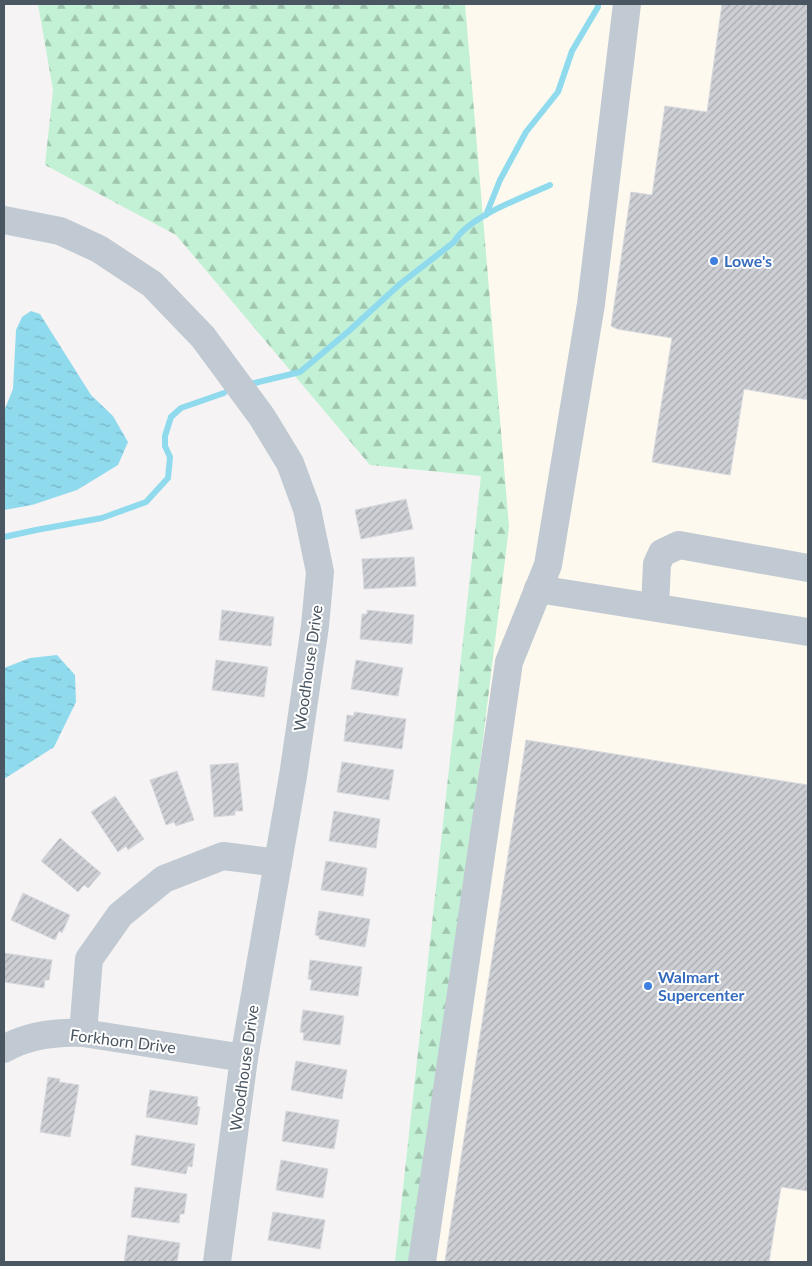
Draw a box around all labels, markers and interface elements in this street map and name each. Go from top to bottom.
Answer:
place label: Lowe's [724,251,772,270]
marker: Lowe's [708,255,720,267]
street label: Woodhouse Drive [289,604,326,732]
place label: Walmart Supercenter [658,967,744,1004]
marker: Walmart Supercenter [642,980,654,992]
street label: Woodhouse Drive [225,1004,262,1132]
street label: Forkhorn Drive [69,1025,177,1056]

